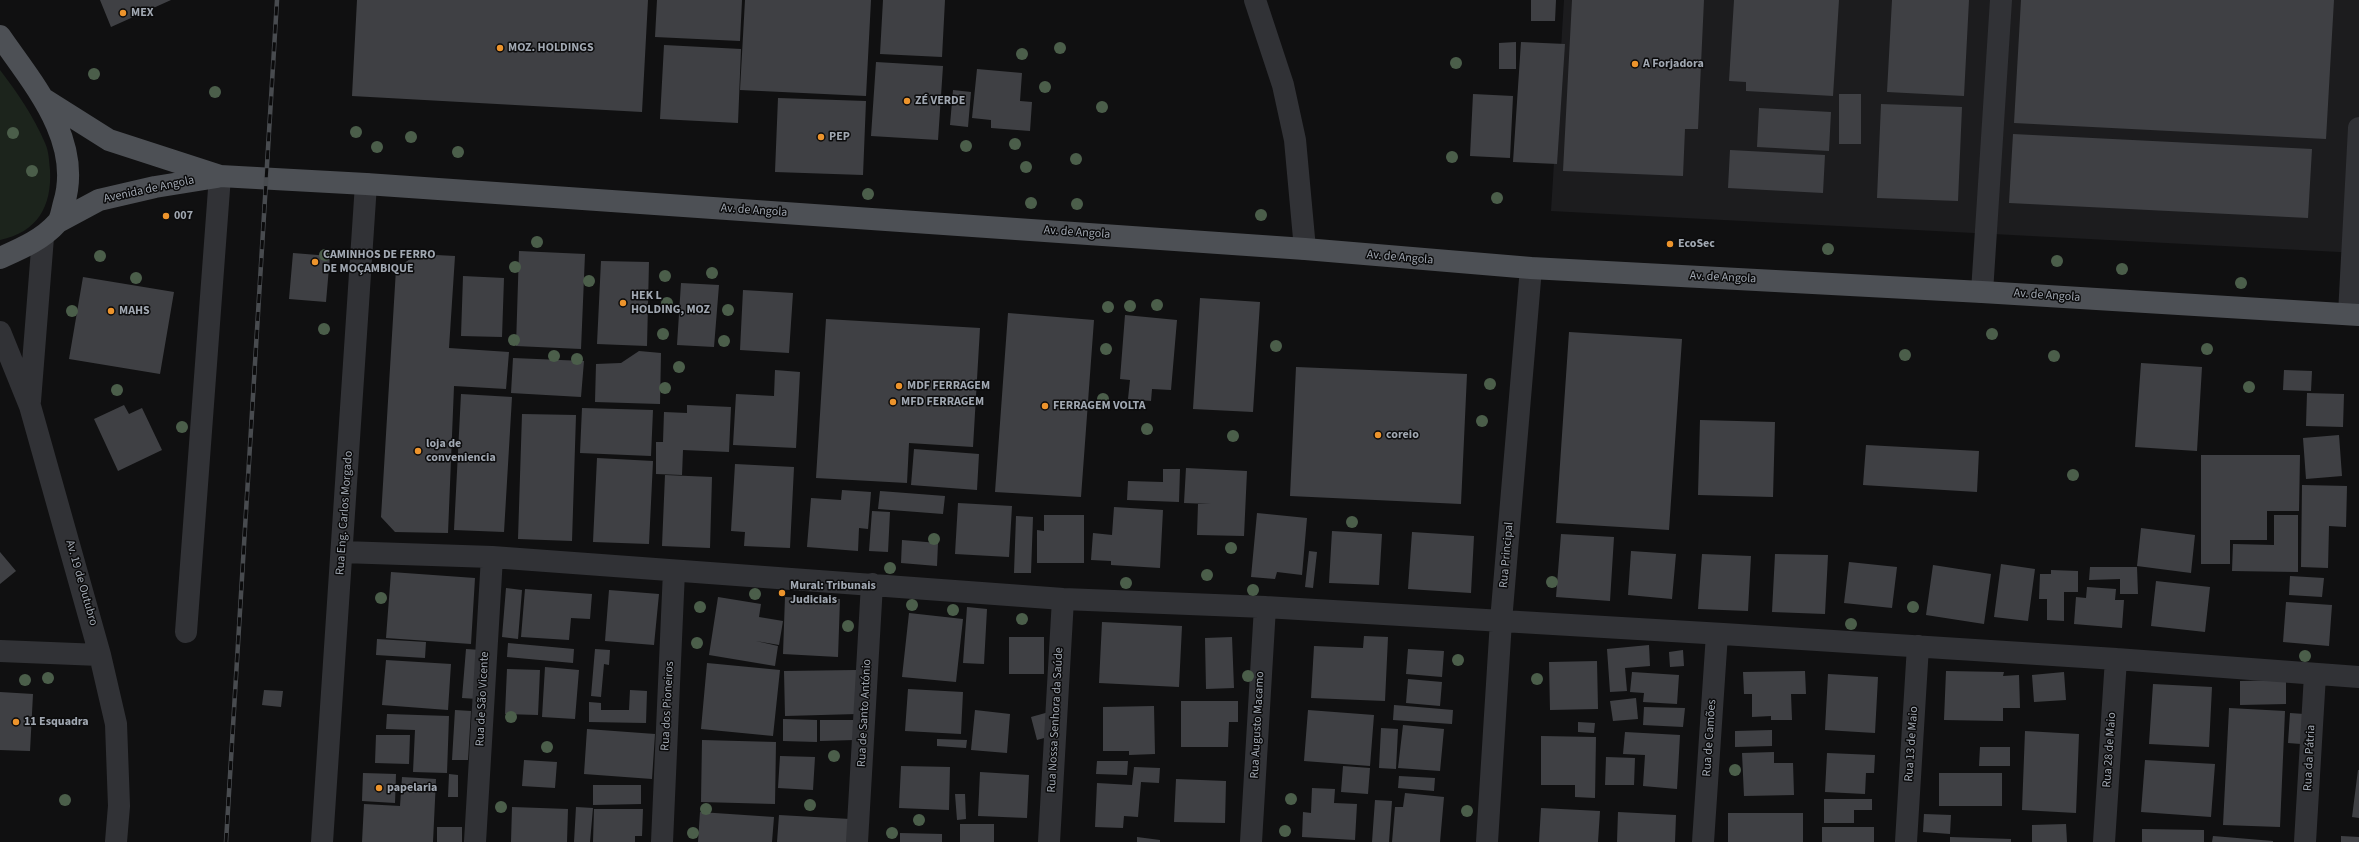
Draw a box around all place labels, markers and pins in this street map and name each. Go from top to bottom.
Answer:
place label: MEX [131,6,154,20]
marker: MEX [118,8,128,18]
place label: MOZ. HOLDINGS [508,41,594,55]
marker: MOZ. HOLDINGS [495,43,505,53]
place label: A Forjadora [1643,57,1704,71]
marker: A Forjadora [1630,59,1640,69]
place label: ZÉ VERDE [915,94,965,108]
marker: ZÉ VERDE [902,96,912,106]
place label: PEP [829,130,850,144]
marker: PEP [816,132,826,142]
place label: 007 [174,209,193,223]
marker: 007 [161,211,171,221]
place label: EcoSec [1678,237,1715,251]
marker: EcoSec [1665,239,1675,249]
place label: CAMINHOS DE FERRO DE MOÇAMBIQUE [323,248,435,276]
marker: CAMINHOS DE FERRO DE MOÇAMBIQUE [310,257,320,267]
place label: HEK L HOLDING, MOZ [631,289,710,317]
marker: HEK L HOLDING, MOZ [618,298,628,308]
place label: MAHS [119,304,150,318]
marker: MAHS [106,306,116,316]
place label: MDF FERRAGEM [907,379,990,393]
marker: MDF FERRAGEM [894,381,904,391]
place label: MFD FERRAGEM [901,395,984,409]
marker: MFD FERRAGEM [888,397,898,407]
place label: FERRAGEM VOLTA [1053,399,1146,413]
marker: FERRAGEM VOLTA [1040,401,1050,411]
place label: coreio [1386,428,1419,442]
marker: coreio [1373,430,1383,440]
place label: loja de conveniencia [426,437,496,465]
marker: loja de conveniencia [413,446,423,456]
place label: Mural: Tribunais Judiciais [790,579,876,607]
marker: Mural: Tribunais Judiciais [777,588,787,598]
place label: 11 Esquadra [24,715,89,729]
marker: 11 Esquadra [11,717,21,727]
place label: papelaria [387,781,437,795]
marker: papelaria [374,783,384,793]

